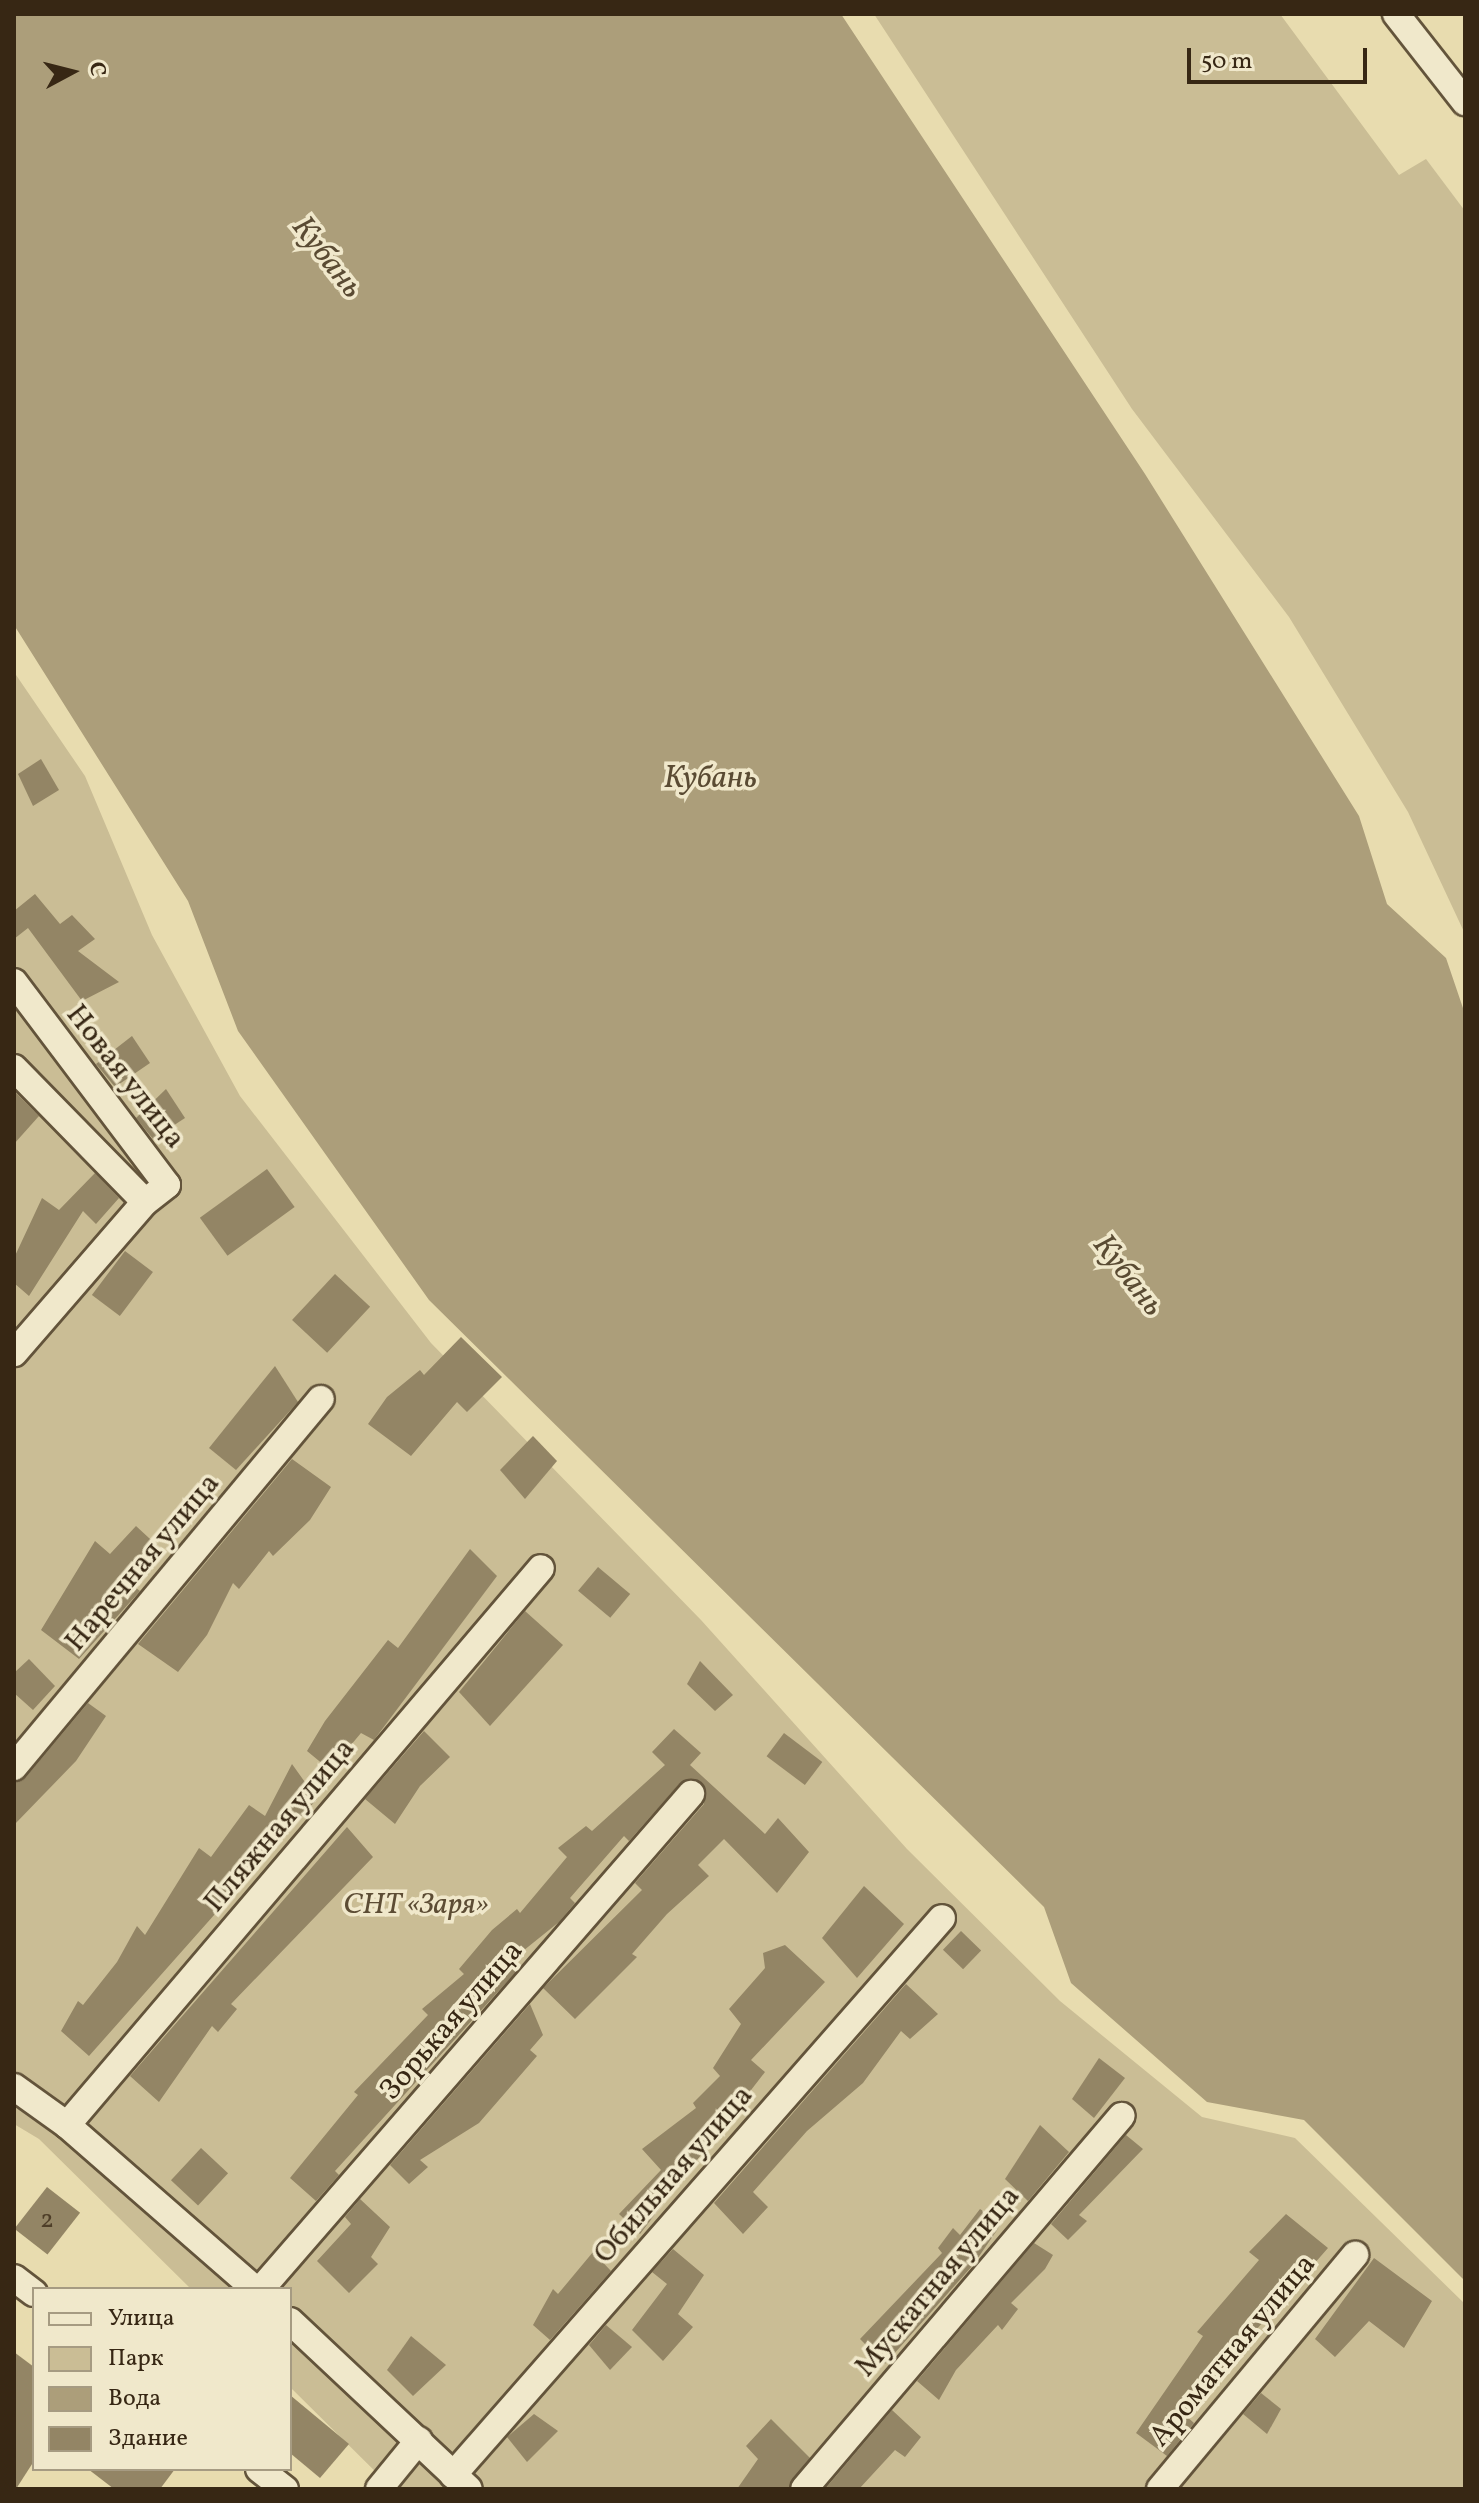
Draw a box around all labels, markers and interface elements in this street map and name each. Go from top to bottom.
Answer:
north arrow [32,32,112,112]
scale bar [1191,32,1371,82]
text: 50 m [1201,45,1253,79]
text: С [80,60,113,78]
water label: Кубань [282,209,370,307]
water label: Кубань [663,760,757,798]
street label: Новая улица [57,997,193,1157]
water label: Кубань [1083,1227,1171,1325]
street label: Наречная улица [58,1466,228,1660]
street label: Пляжная улица [197,1732,363,1920]
park label: СНТ «Заря» [343,1887,489,1923]
street label: Зорькая улица [373,1933,531,2109]
street label: Обильная улица [586,2078,762,2272]
street label: Мускатная улица [847,2179,1029,2385]
house number: 2 [40,2205,54,2237]
street label: Ароматная улица [1142,2247,1324,2455]
legend [32,2287,292,2471]
text: Улица [108,2302,175,2336]
text: Парк [108,2342,164,2376]
text: Вода [108,2382,161,2416]
text: Здание [108,2422,188,2456]

